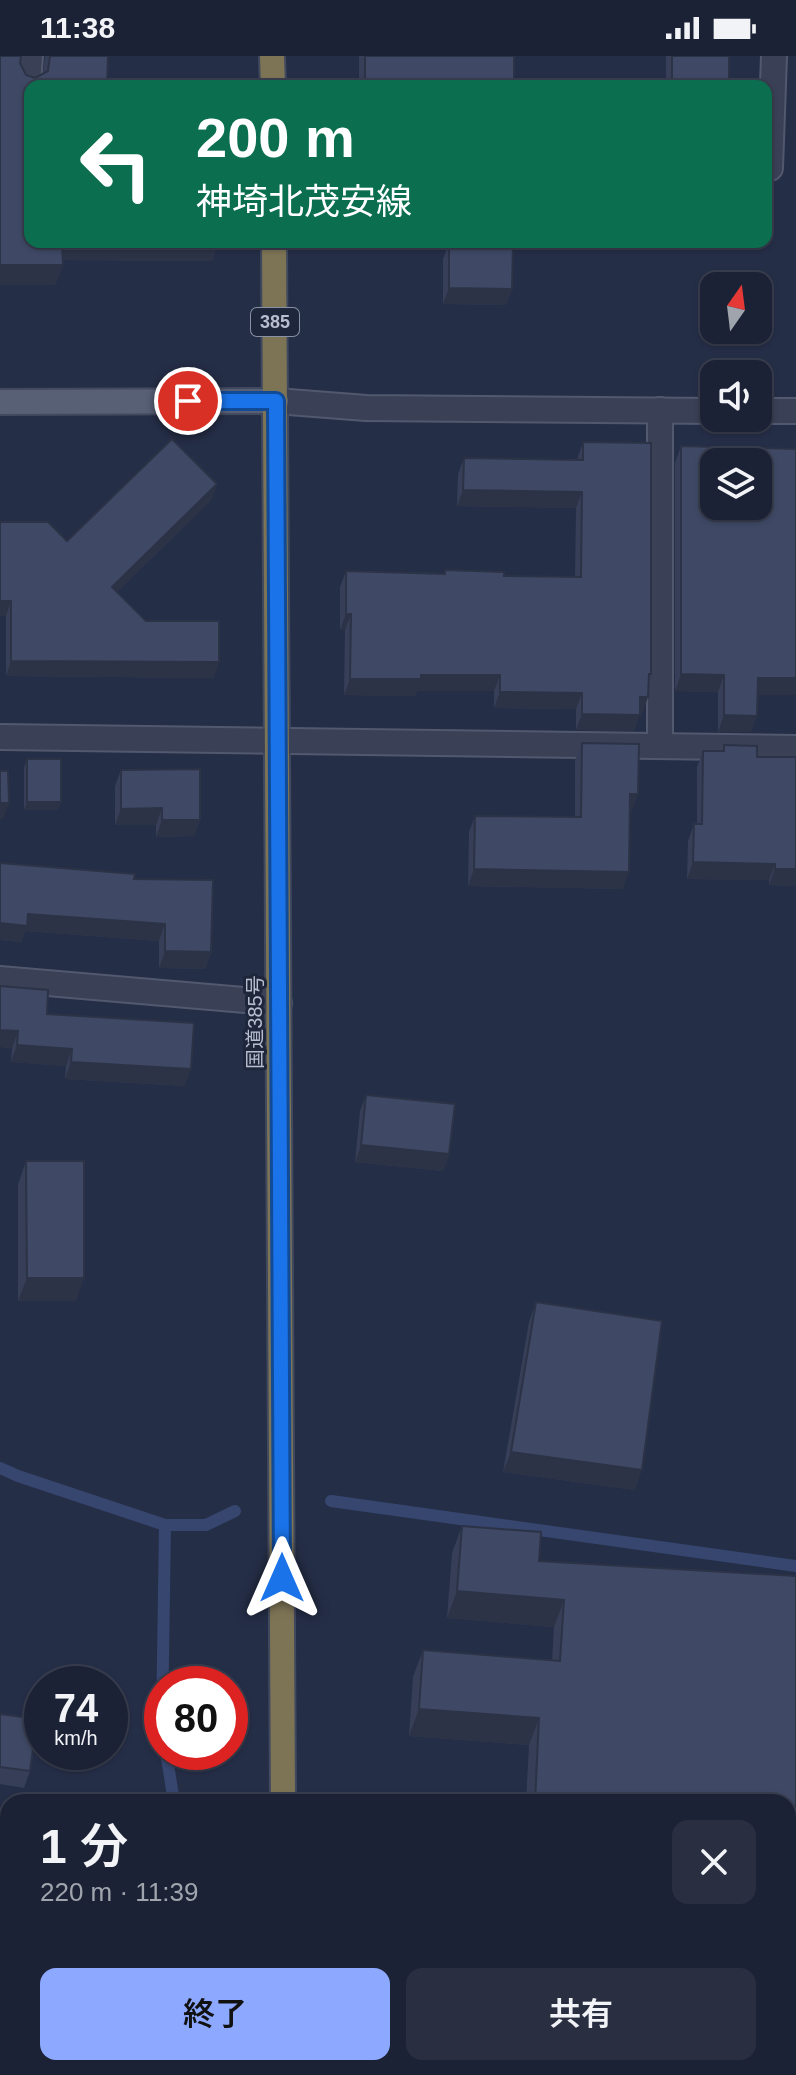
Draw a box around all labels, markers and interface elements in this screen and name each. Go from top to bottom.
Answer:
text: 11:38 [40,11,115,44]
text: 200 m [196,106,355,169]
icon: left [64,112,168,216]
text: 神埼北茂安線 [196,181,412,222]
north arrow [700,272,772,344]
map controls [700,272,772,520]
road number: 385 [251,308,299,336]
button: sound [700,360,772,432]
pin [154,367,222,435]
icon: arrive [166,379,210,423]
button: layers [700,448,772,520]
street label: 国道385号 [244,975,266,1069]
position arrow [240,1536,324,1620]
speed limit sign: 80 [144,1666,248,1770]
text: 74 [54,1686,98,1730]
text: km/h [54,1727,98,1749]
text: 1 分 [40,1820,128,1873]
button: close [672,1820,756,1904]
text: 220 m · 11:39 [40,1877,199,1907]
button: 終了 [40,1968,390,2060]
button: 共有 [406,1968,756,2060]

